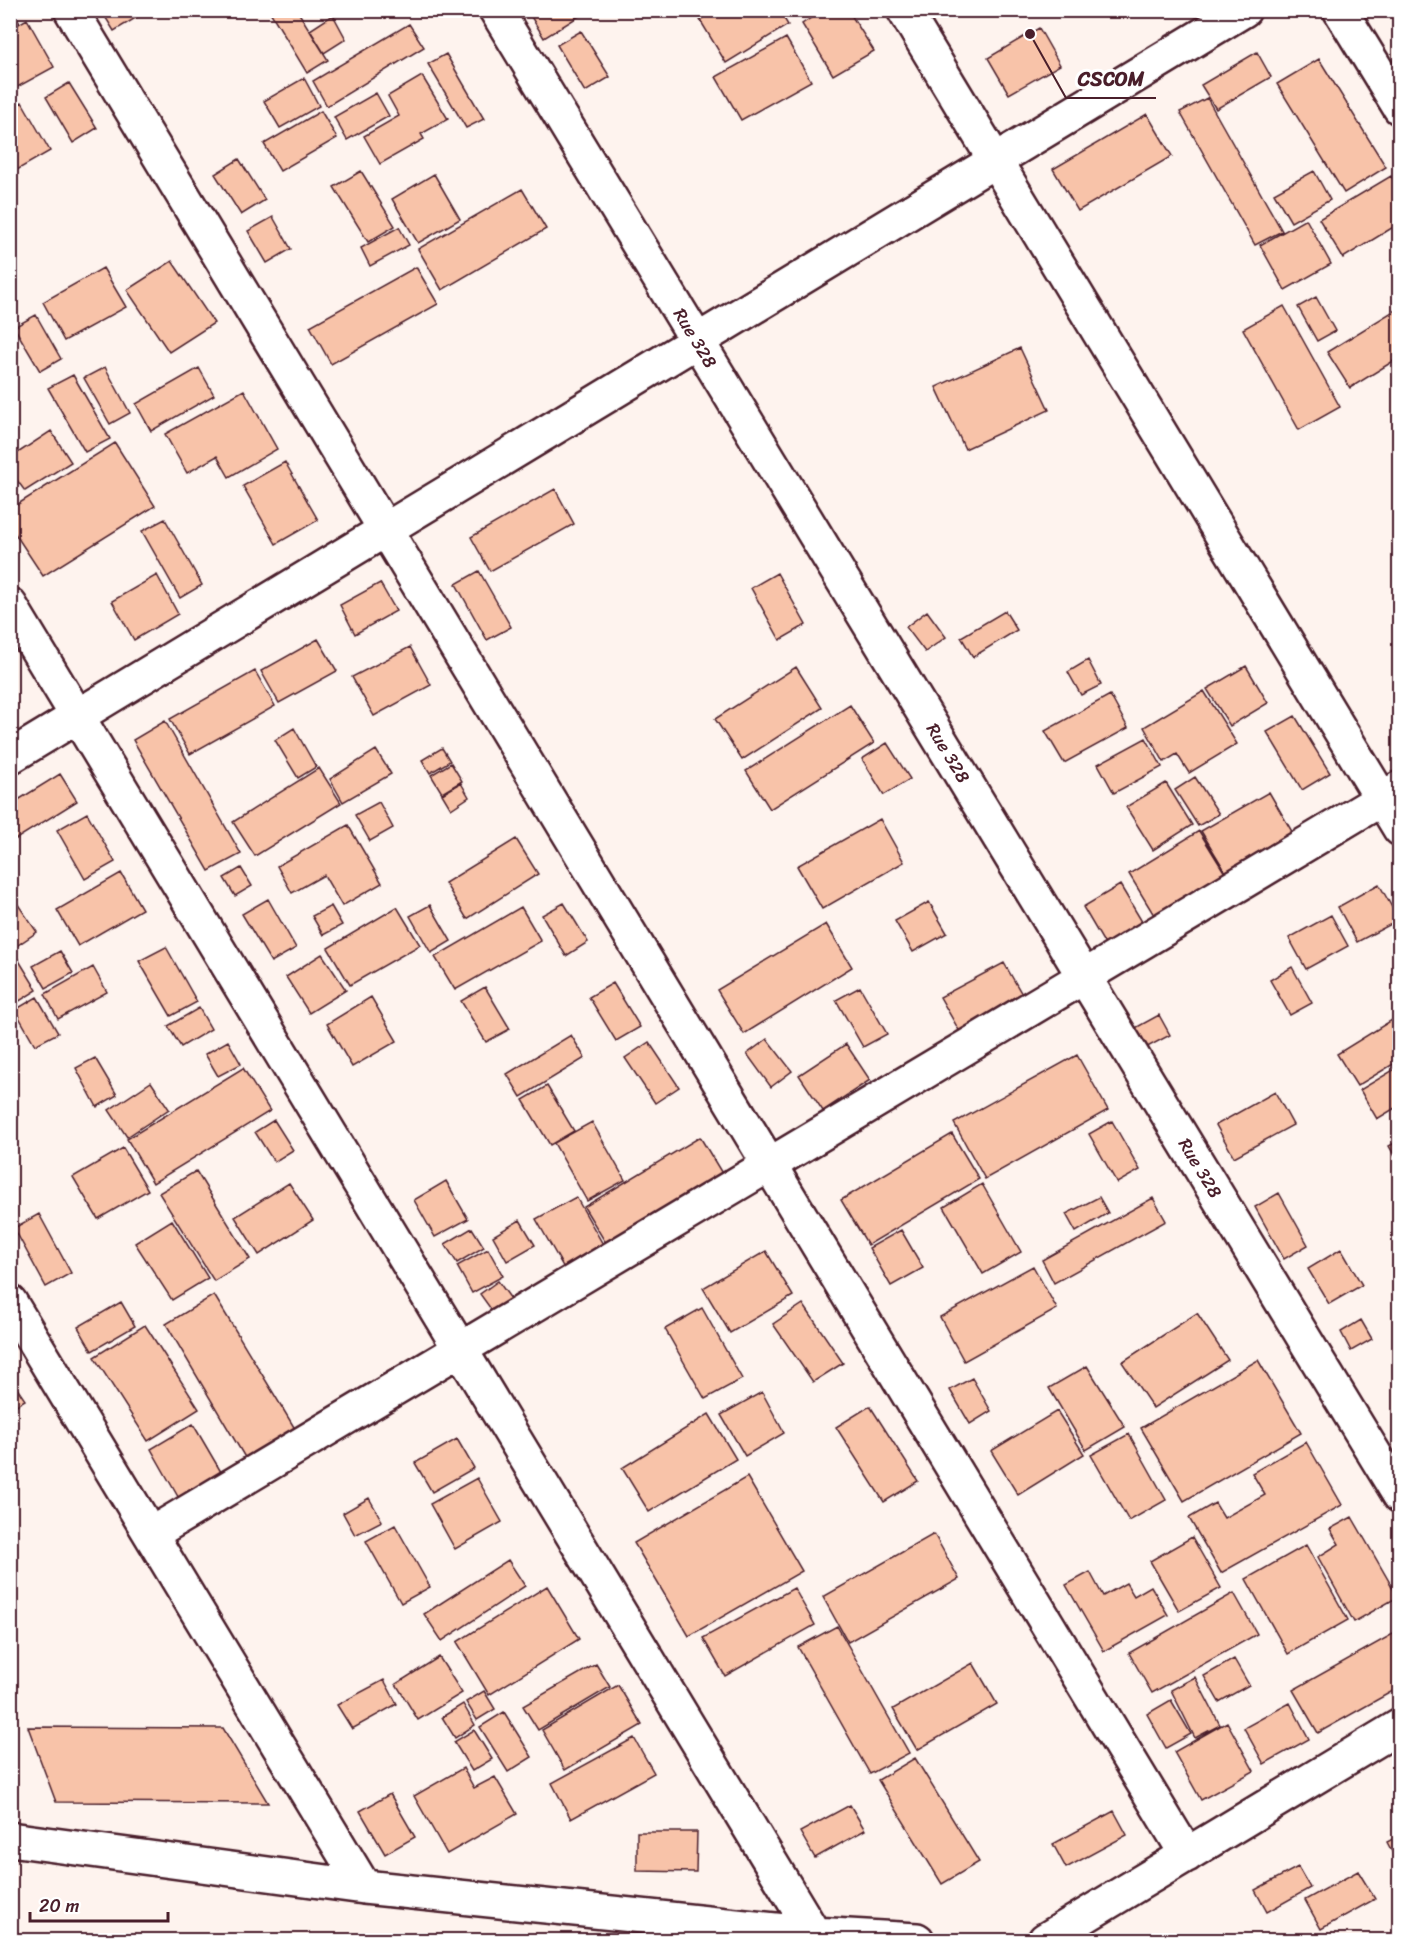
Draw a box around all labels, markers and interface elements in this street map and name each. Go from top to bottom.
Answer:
callout: CSCOM [1066,60,1156,98]
text: CSCOM [1077,62,1145,97]
street label: Rue 328 [664,302,726,374]
street label: Rue 328 [917,717,979,789]
street label: Rue 328 [1169,1132,1231,1204]
scale bar [30,1885,168,1923]
text: 20 m [39,1890,79,1922]

